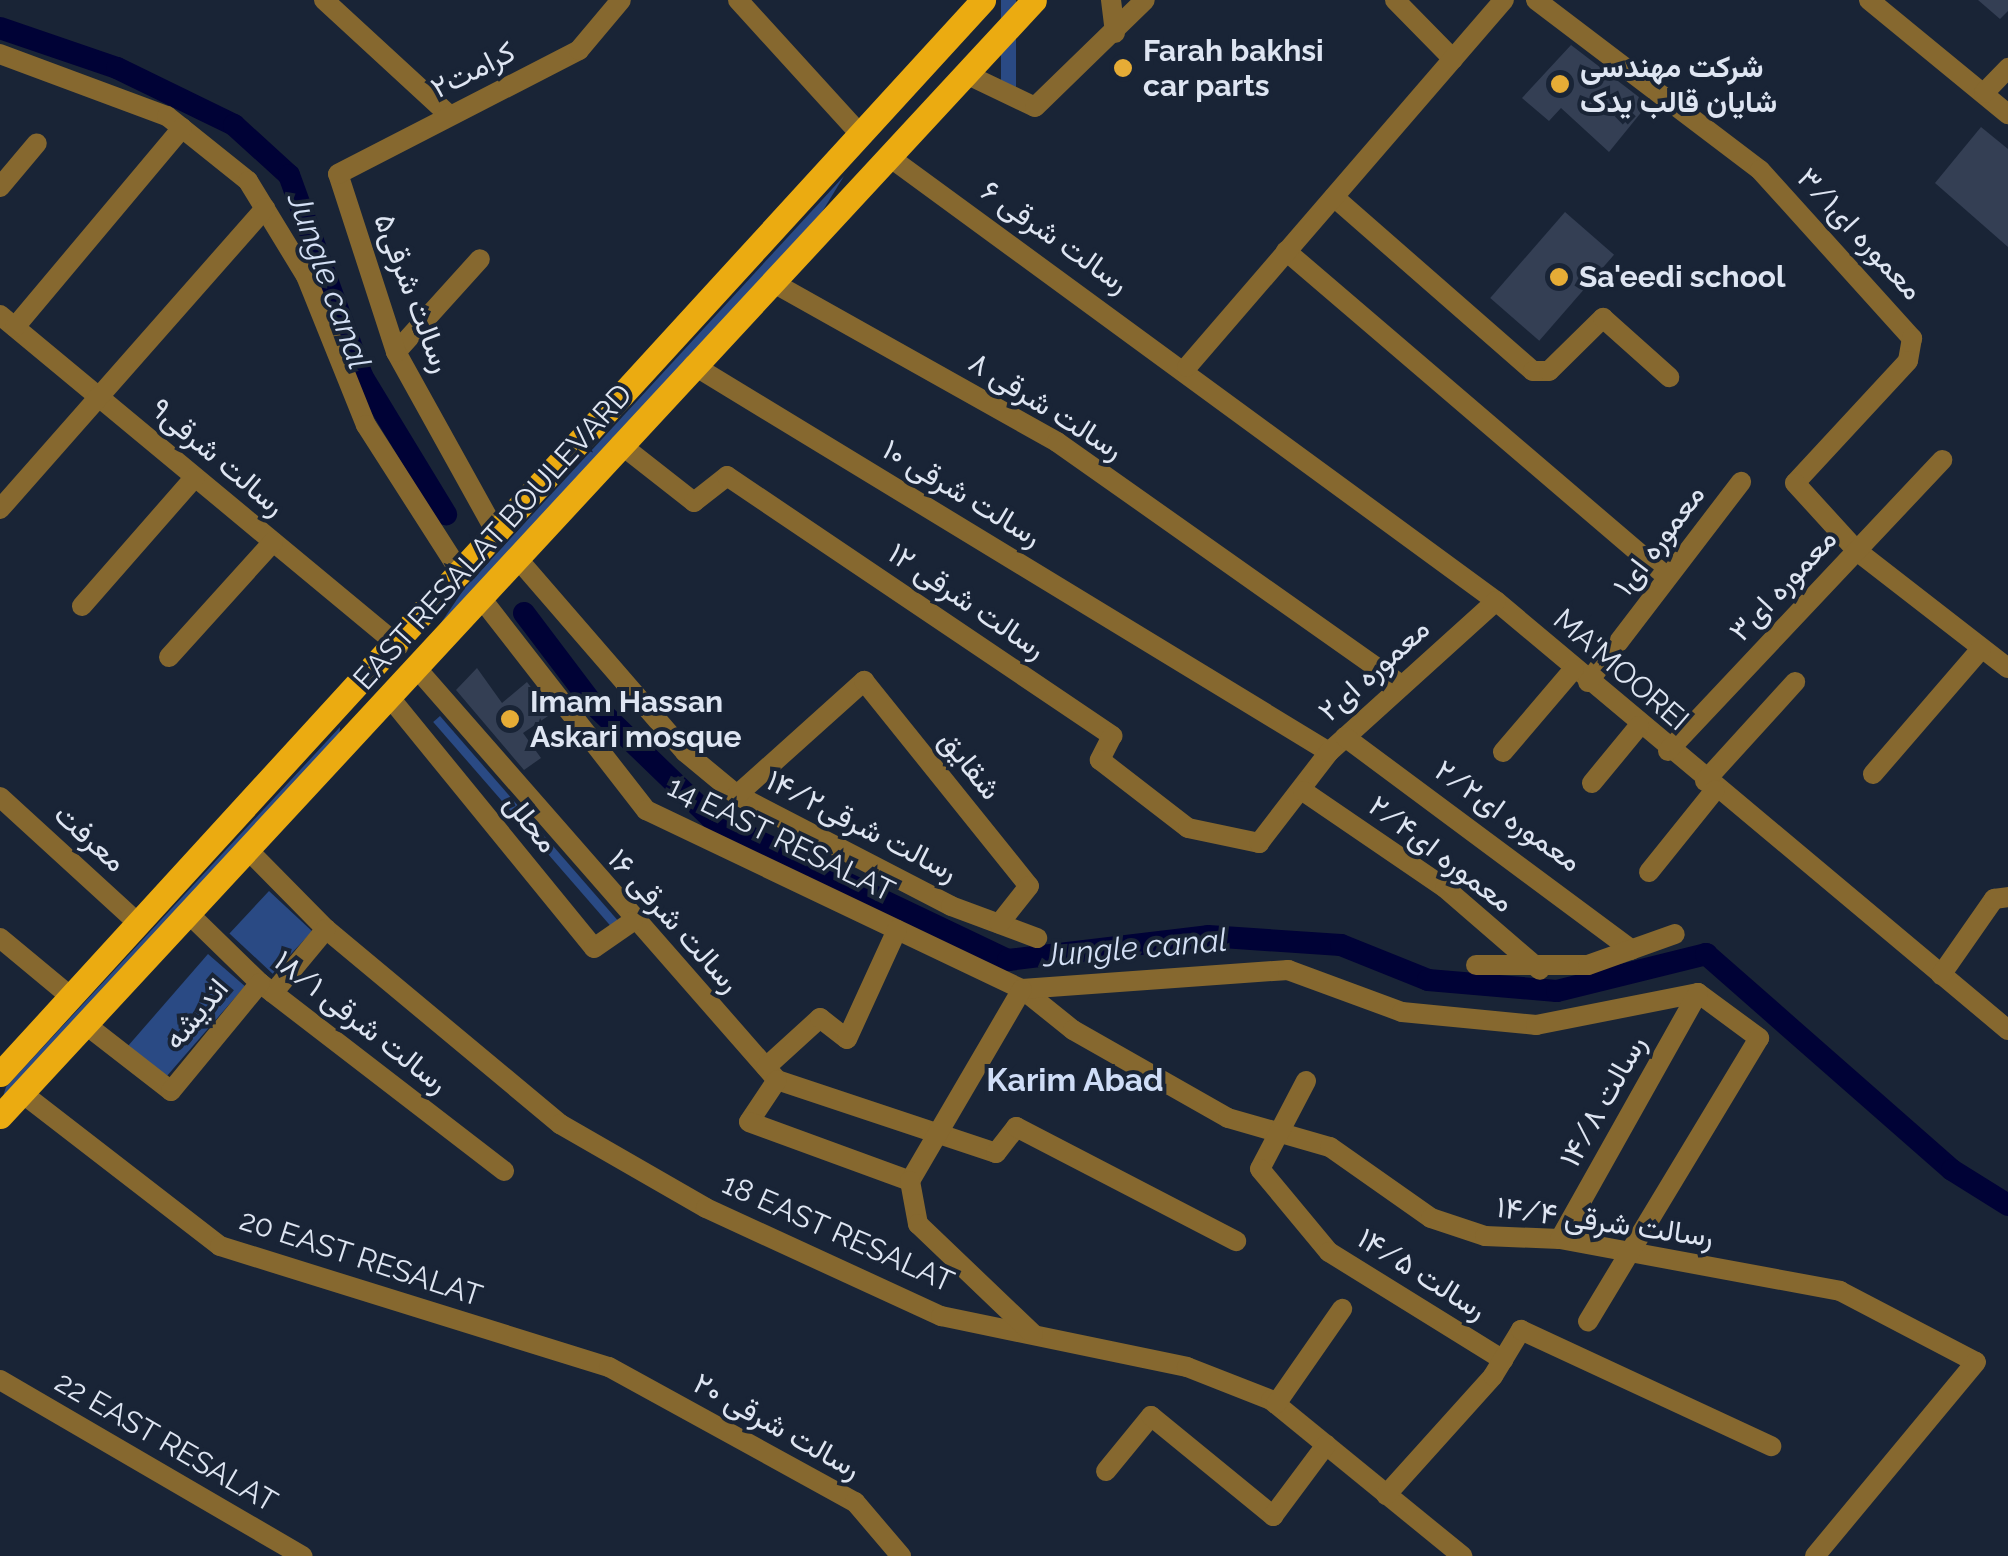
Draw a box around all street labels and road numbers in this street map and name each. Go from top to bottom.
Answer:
street label: کرامت۲ [425,34,521,106]
street label: معموره ای۳/۱ [1790,160,1930,308]
street label: رسالت شرقی ۶ [974,173,1136,301]
street label: رسالت شرقی۵ [366,208,460,378]
street label: رسالت شرقی ۸ [962,344,1130,468]
street label: EAST RESALAT BOULEVARD [346,376,640,698]
street label: رسالت شرقی۹ [143,390,293,524]
street label: رسالت شرقی ۱۰ [876,431,1048,555]
street label: معموره ای۱ [1605,477,1713,603]
street label: معموره ای۳ [1722,521,1844,649]
street label: رسالت شرقی ۱۲ [881,535,1053,667]
street label: MA'MOOREI [1546,602,1696,738]
street label: معموره ای۲ [1311,611,1437,729]
street label: شقایق [931,723,1009,807]
street label: معموره ای۲/۲ [1428,752,1588,880]
street label: رسالت شرقی۱۴/۲ [760,762,964,890]
street label: 14 EAST RESALAT [661,768,901,910]
street label: محلل [496,786,566,860]
street label: معموره ای۲/۴ [1361,788,1521,920]
street label: معرفت [47,796,133,880]
street label: رسالت شرقی ۱۶ [600,842,748,1000]
street label: رسالت شرقی ۱۸/۱ [267,943,455,1101]
street label: اندیشه [156,971,236,1057]
street label: رسالت ۱۴/۸ [1552,1029,1654,1173]
street label: 18 EAST RESALAT [716,1166,960,1300]
street label: رسالت شرقی ۱۴/۴ [1494,1189,1716,1255]
street label: 20 EAST RESALAT [235,1202,487,1314]
street label: رسالت ۱۴/۵ [1351,1220,1493,1328]
street label: 22 EAST RESALAT [48,1364,284,1520]
street label: رسالت شرقی ۲۰ [687,1365,867,1487]

